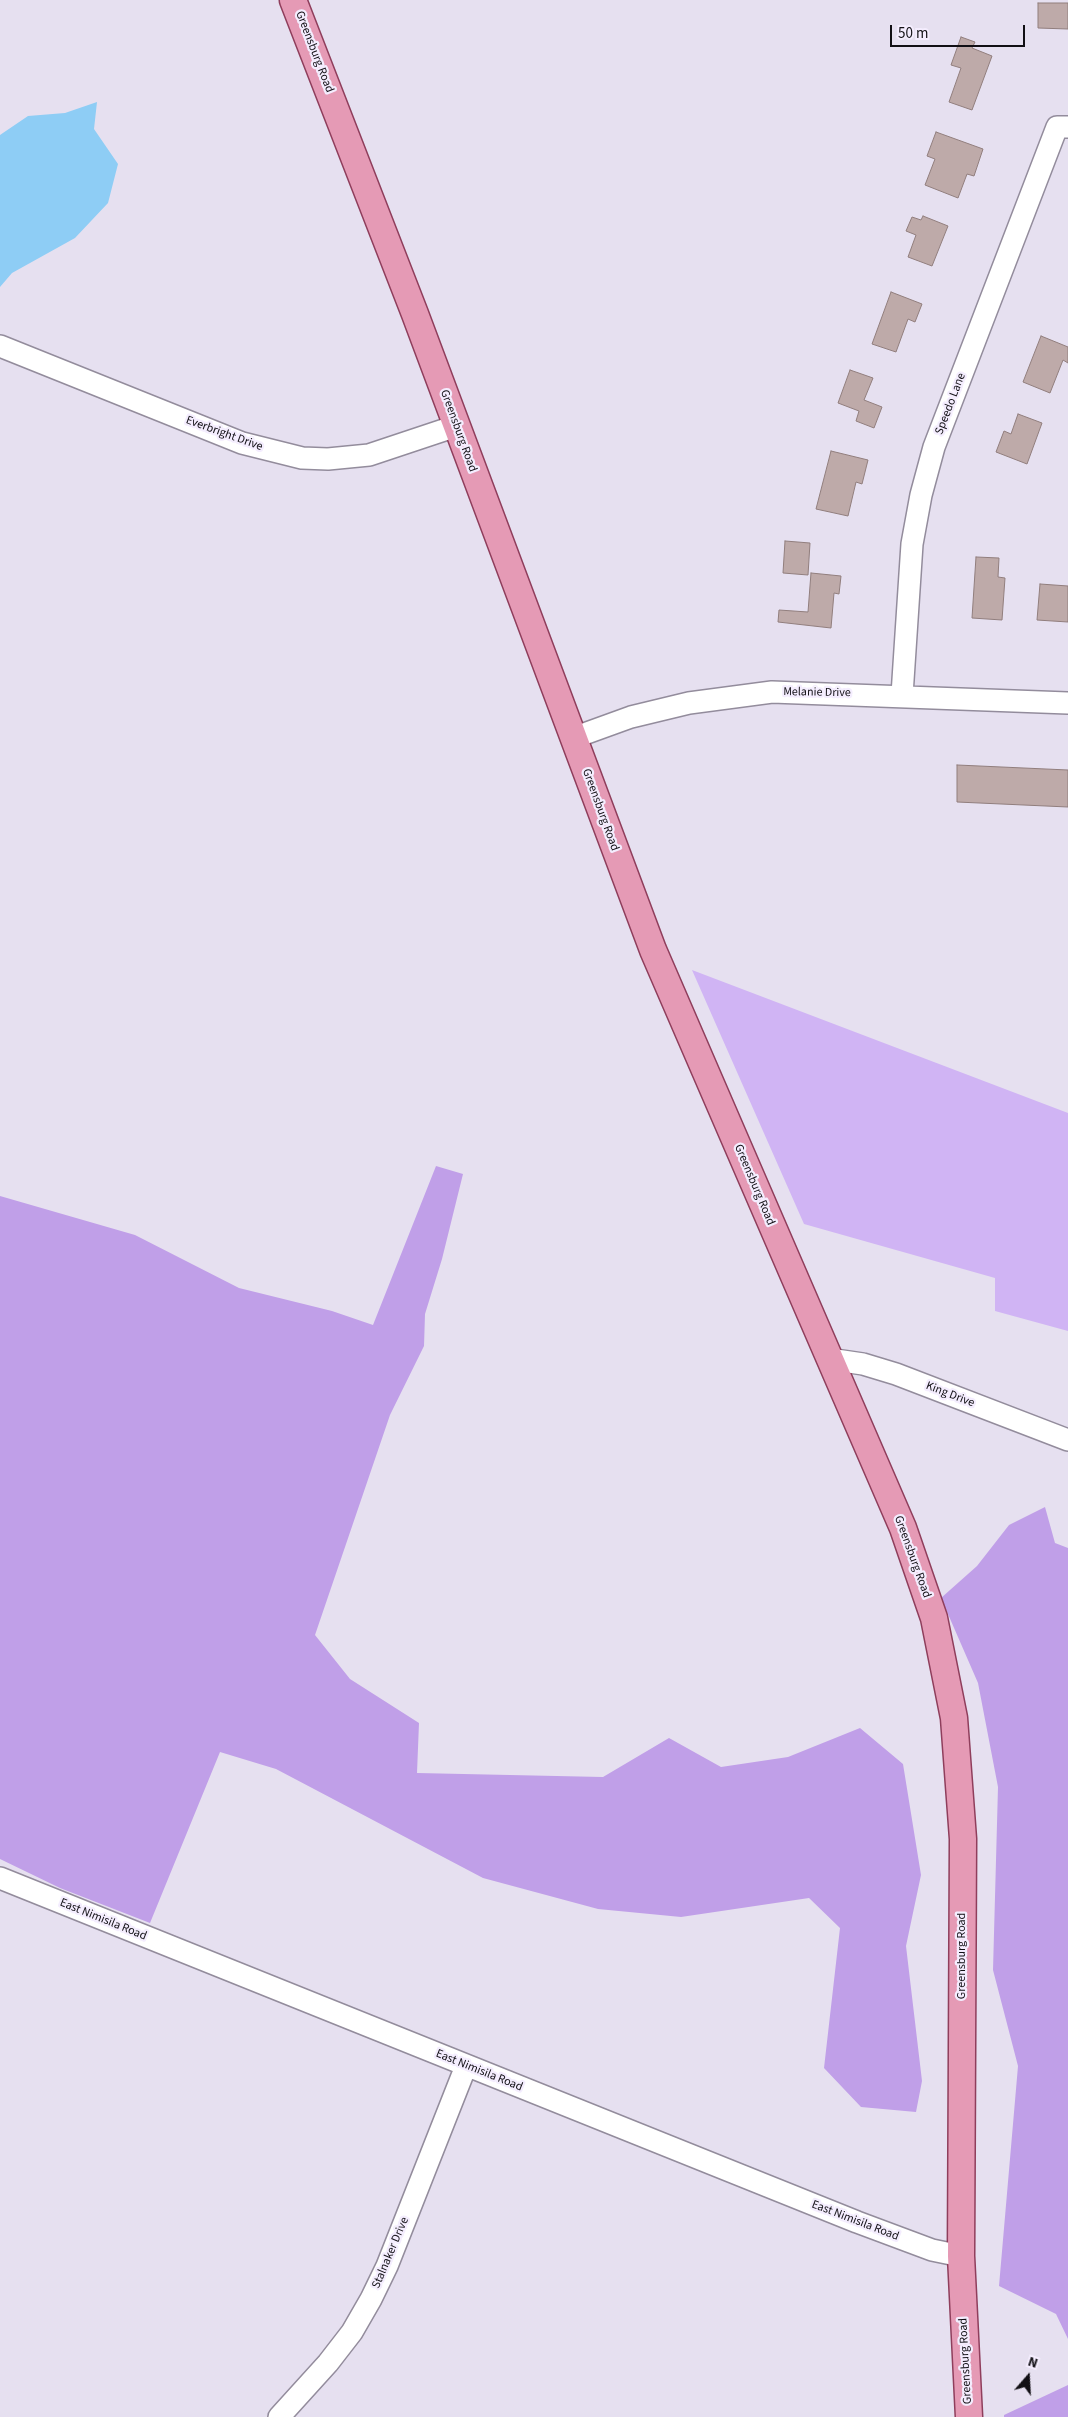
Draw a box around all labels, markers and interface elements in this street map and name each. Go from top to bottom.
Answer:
street label: Greensburg Road [292,9,336,95]
scale bar [893,15,1028,47]
text: 50 m [898,23,928,44]
street label: Speedo Lane [933,371,969,437]
street label: Greensburg Road [436,388,480,474]
street label: Everbright Drive [184,413,264,455]
street label: Melanie Drive [783,685,851,701]
street label: Greensburg Road [578,767,622,853]
street label: Greensburg Road [731,1142,777,1228]
street label: King Drive [924,1379,976,1411]
street label: Greensburg Road [890,1514,934,1600]
street label: East Nimisila Road [57,1896,149,1944]
street label: Greensburg Road [955,1913,969,1999]
street label: East Nimisila Road [433,2047,525,2095]
street label: East Nimisila Road [809,2198,901,2244]
street label: Stalnaker Drive [370,2215,412,2291]
street label: Greensburg Road [957,2318,975,2404]
north arrow [1003,2352,1053,2402]
text: N [1025,2352,1041,2374]

